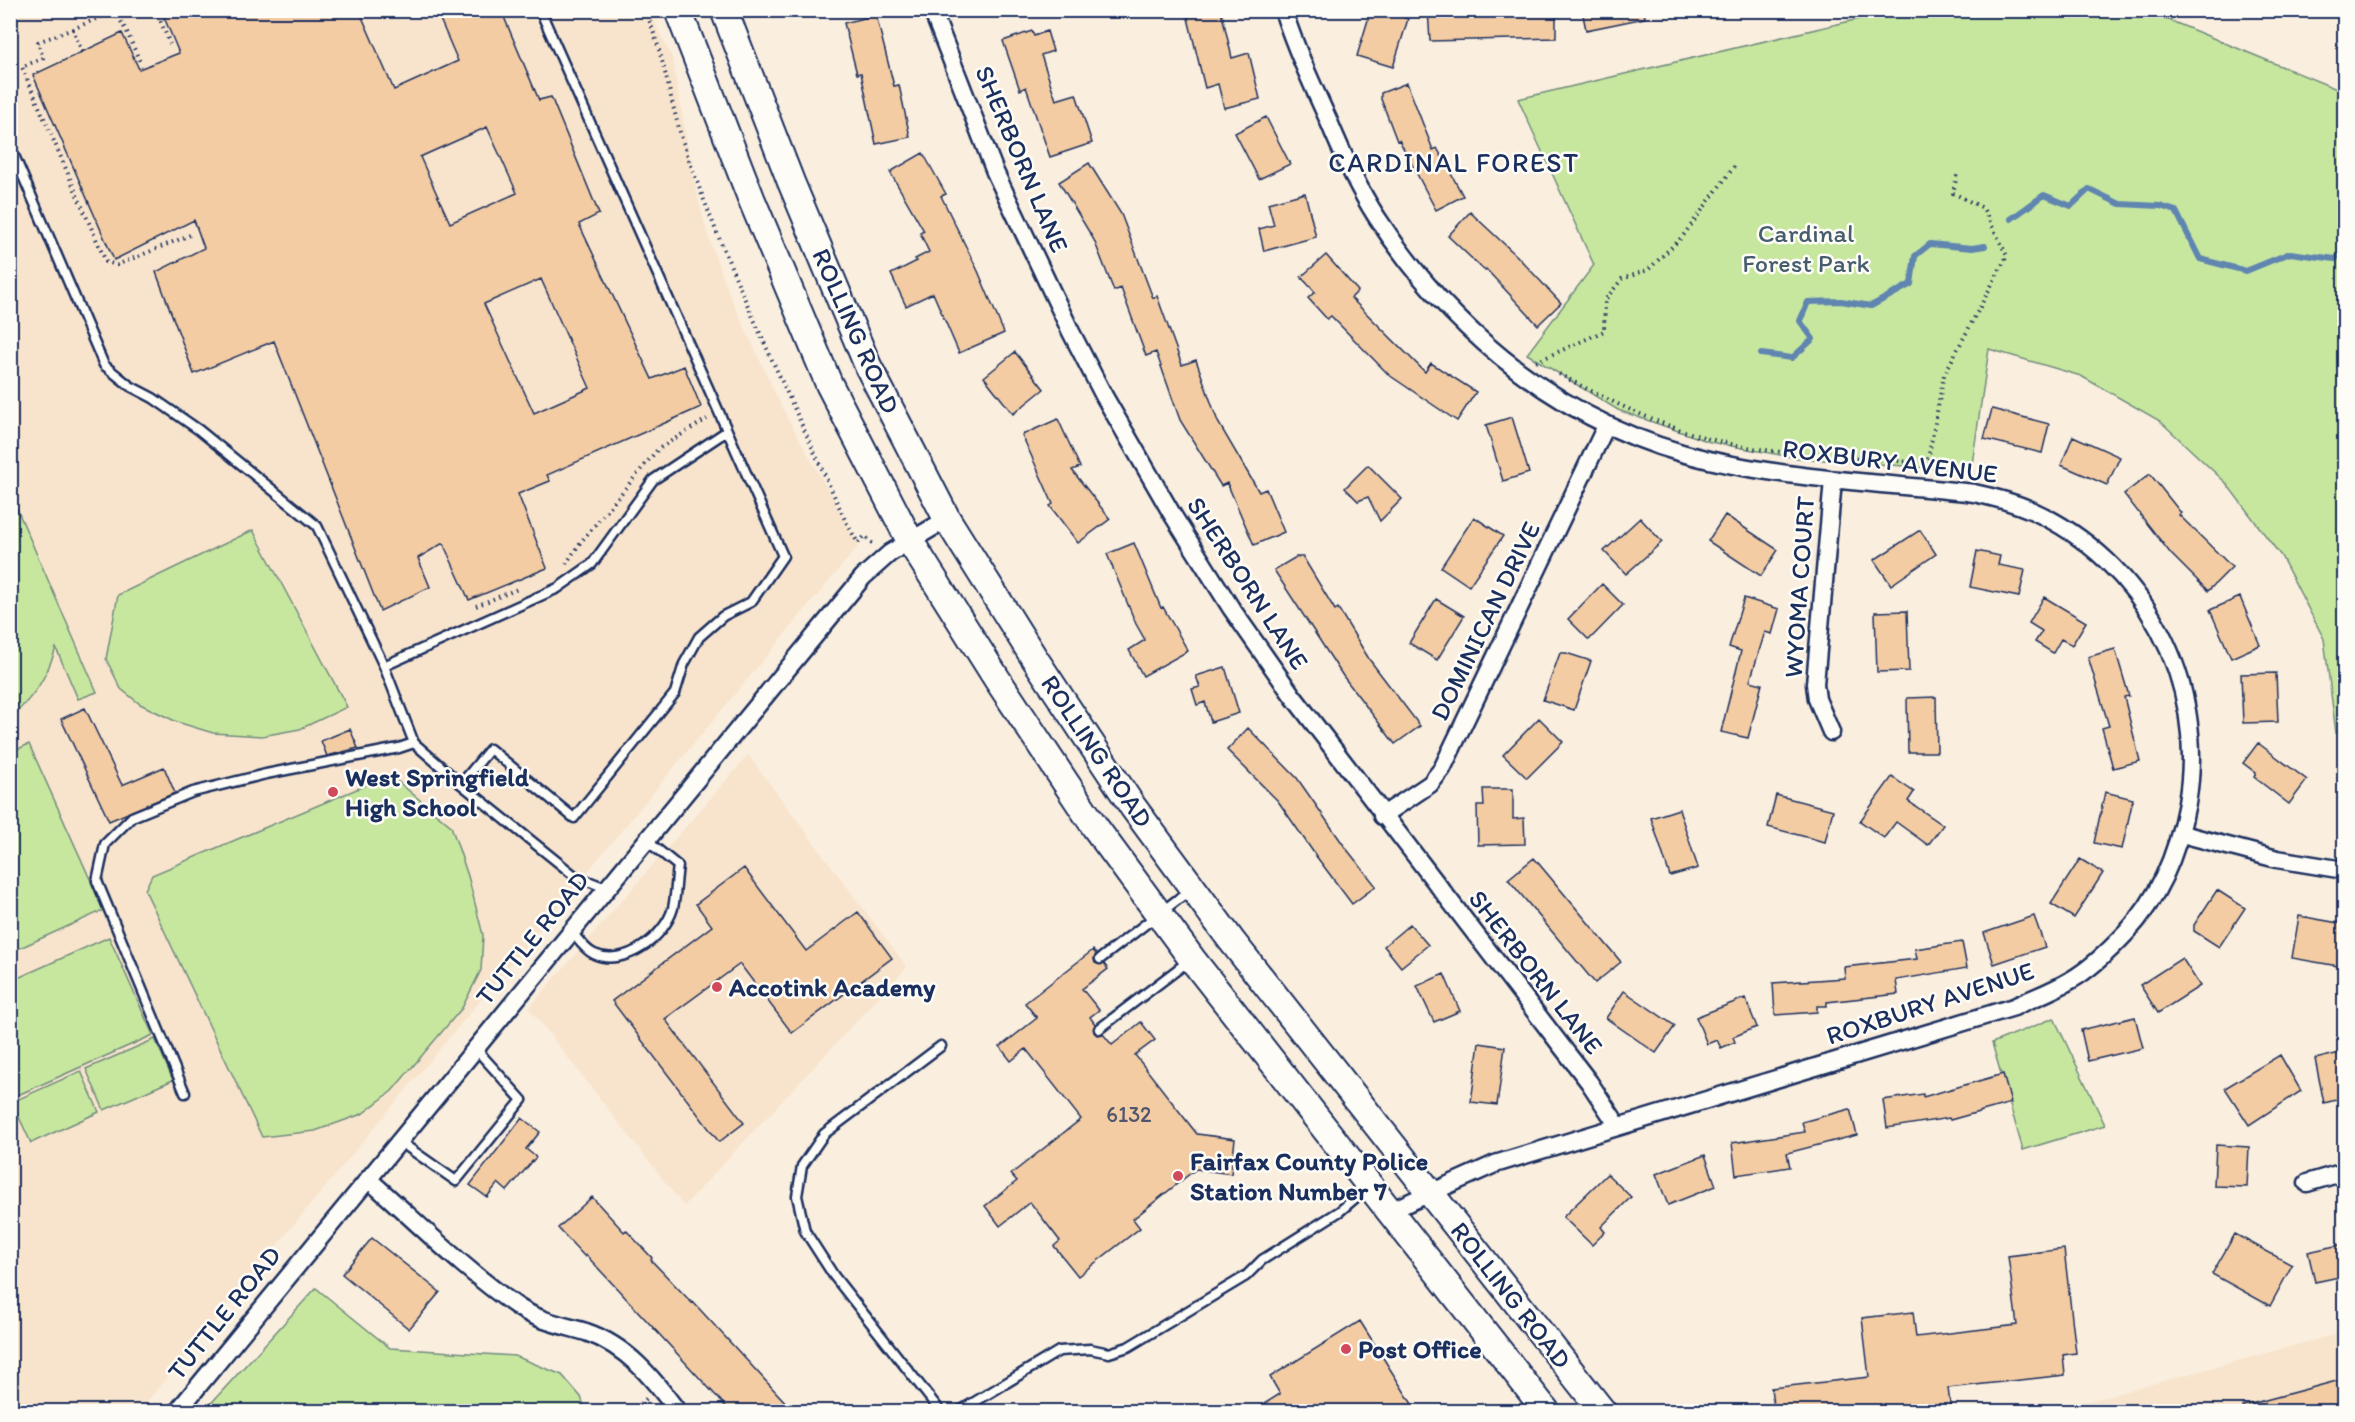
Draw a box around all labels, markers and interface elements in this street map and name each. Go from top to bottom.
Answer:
street label: SHERBORN LANE [968,61,1076,257]
district label: CARDINAL FOREST [1328,146,1580,179]
park label: Cardinal Forest Park [1742,217,1870,279]
street label: ROLLING ROAD [805,243,907,419]
street label: ROXBURY AVENUE [1781,432,1999,490]
street label: SHERBORN LANE [1180,491,1316,675]
street label: WYOMA COURT [1777,495,1821,679]
street label: DOMINICAN DRIVE [1423,516,1547,726]
street label: ROLLING ROAD [1034,668,1160,834]
place label: West Springfield High School [345,761,530,823]
marker: West Springfield High School [326,785,340,799]
street label: TUTTLE ROAD [468,864,596,1012]
street label: SHERBORN LANE [1462,883,1610,1061]
street label: ROXBURY AVENUE [1822,954,2038,1052]
place label: Accotink Academy [728,971,936,1003]
marker: Accotink Academy [710,980,724,994]
house number: 6132 [1106,1101,1152,1128]
place label: Fairfax County Police Station Number 7 [1190,1145,1428,1207]
marker: Fairfax County Police Station Number 7 [1171,1169,1185,1183]
street label: ROLLING ROAD [1444,1215,1578,1375]
street label: TUTTLE ROAD [160,1239,288,1387]
place label: Post Office [1358,1333,1482,1365]
marker: Post Office [1339,1342,1353,1356]

